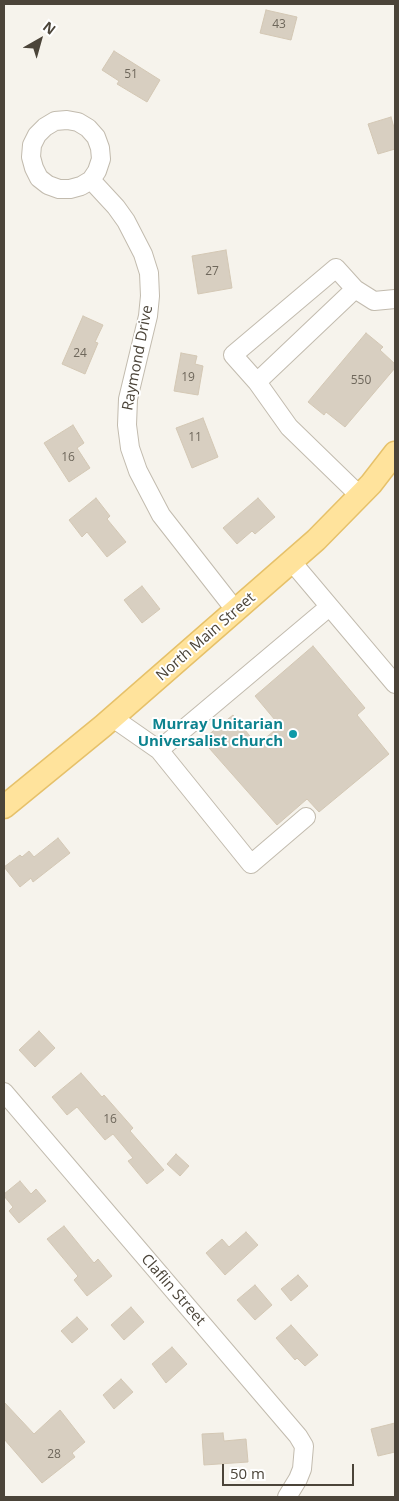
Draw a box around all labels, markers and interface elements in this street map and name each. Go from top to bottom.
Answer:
north arrow [15,15,65,65]
text: N [39,17,60,39]
house number: 43 [272,18,286,32]
house number: 51 [124,68,138,82]
house number: 27 [205,265,219,279]
street label: Raymond Drive [119,304,157,412]
house number: 24 [73,347,87,361]
house number: 19 [181,371,195,385]
house number: 550 [351,374,371,388]
house number: 11 [188,431,202,445]
house number: 16 [61,451,75,465]
street label: North Main Street [153,589,259,685]
place label: Murray Unitarian Universalist church [138,716,283,751]
marker: Murray Unitarian Universalist church [287,728,299,740]
house number: 16 [103,1113,117,1127]
street label: Claflin Street [137,1250,209,1330]
house number: 28 [47,1448,61,1462]
scale bar [224,1454,356,1486]
text: 50 m [230,1463,265,1483]

